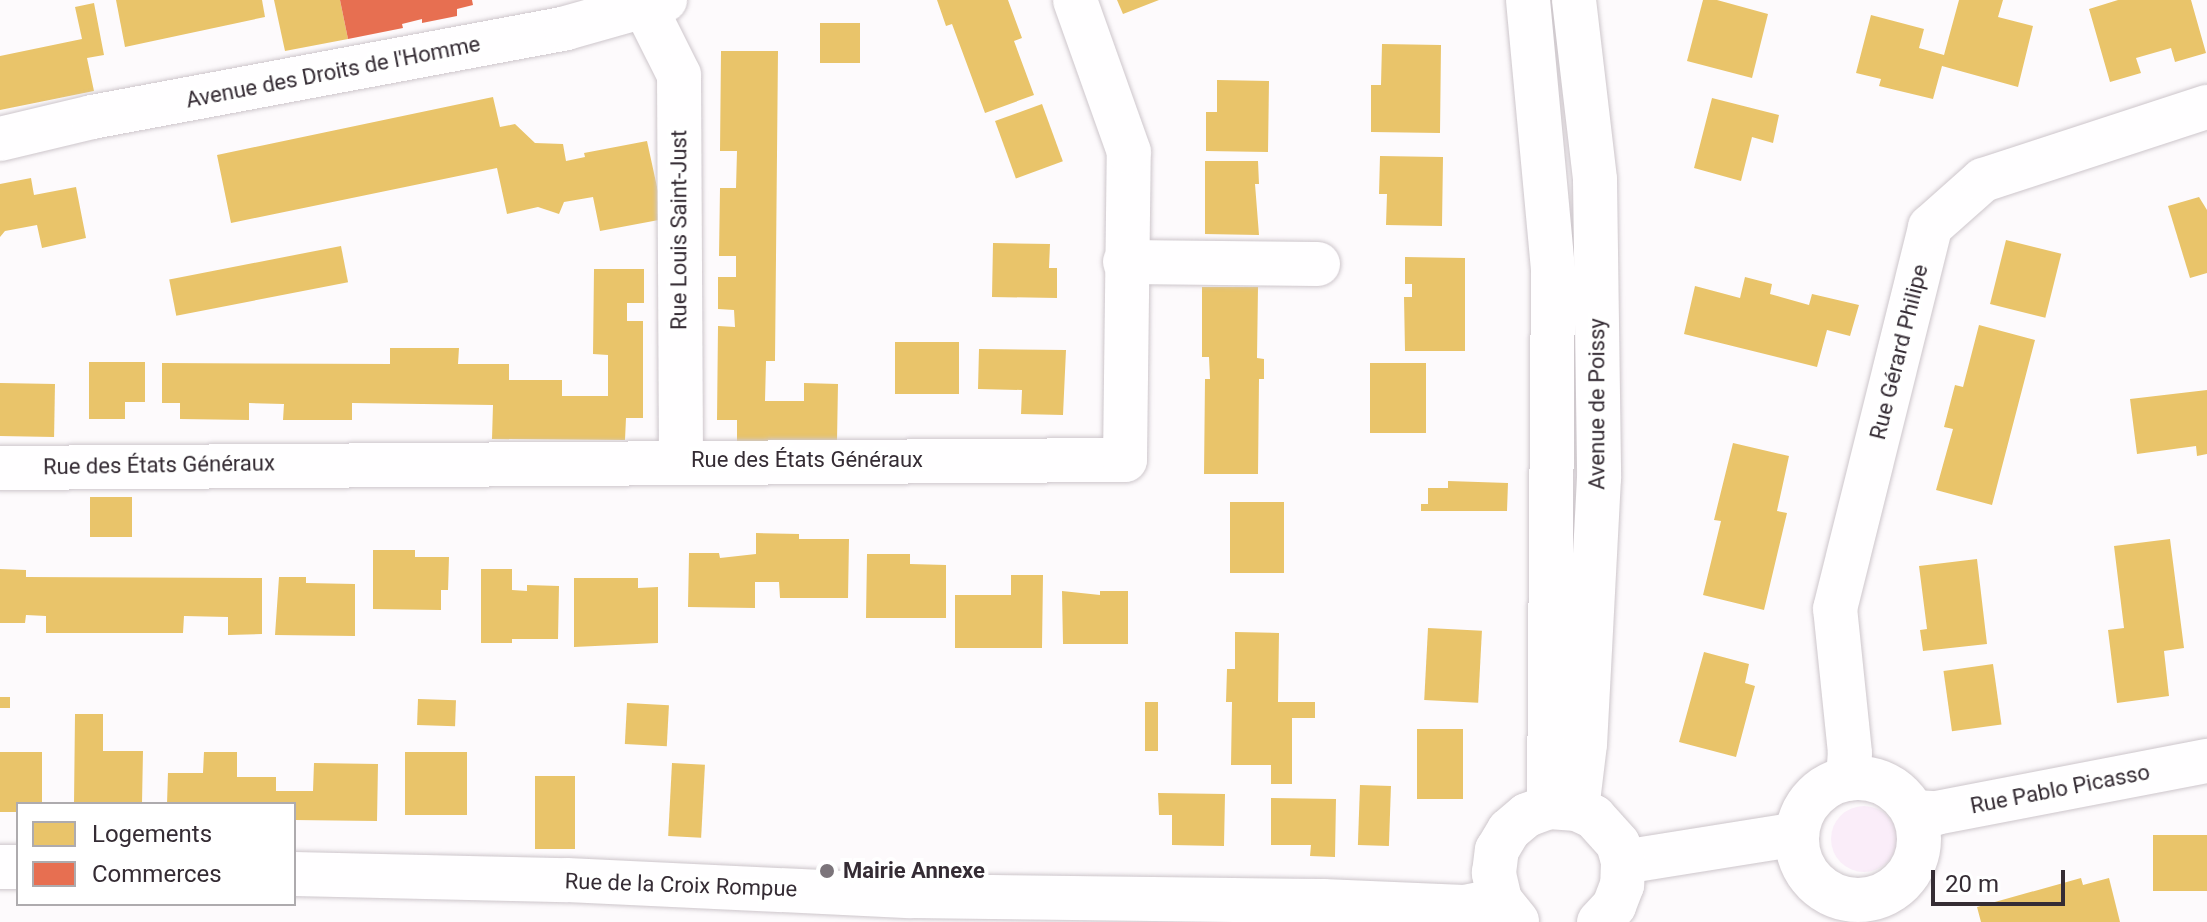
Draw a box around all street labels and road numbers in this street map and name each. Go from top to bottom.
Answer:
street label: Avenue des Droits de l'Homme [184,31,482,113]
street label: Rue Louis Saint-Just [666,130,692,330]
street label: Rue Gérard Philipe [1864,262,1934,442]
street label: Avenue de Poissy [1584,318,1610,490]
street label: Rue des États Généraux [691,447,923,473]
street label: Rue des États Généraux [43,450,275,480]
street label: Rue Pablo Picasso [1968,759,2152,819]
street label: Rue de la Croix Rompue [564,868,798,902]

